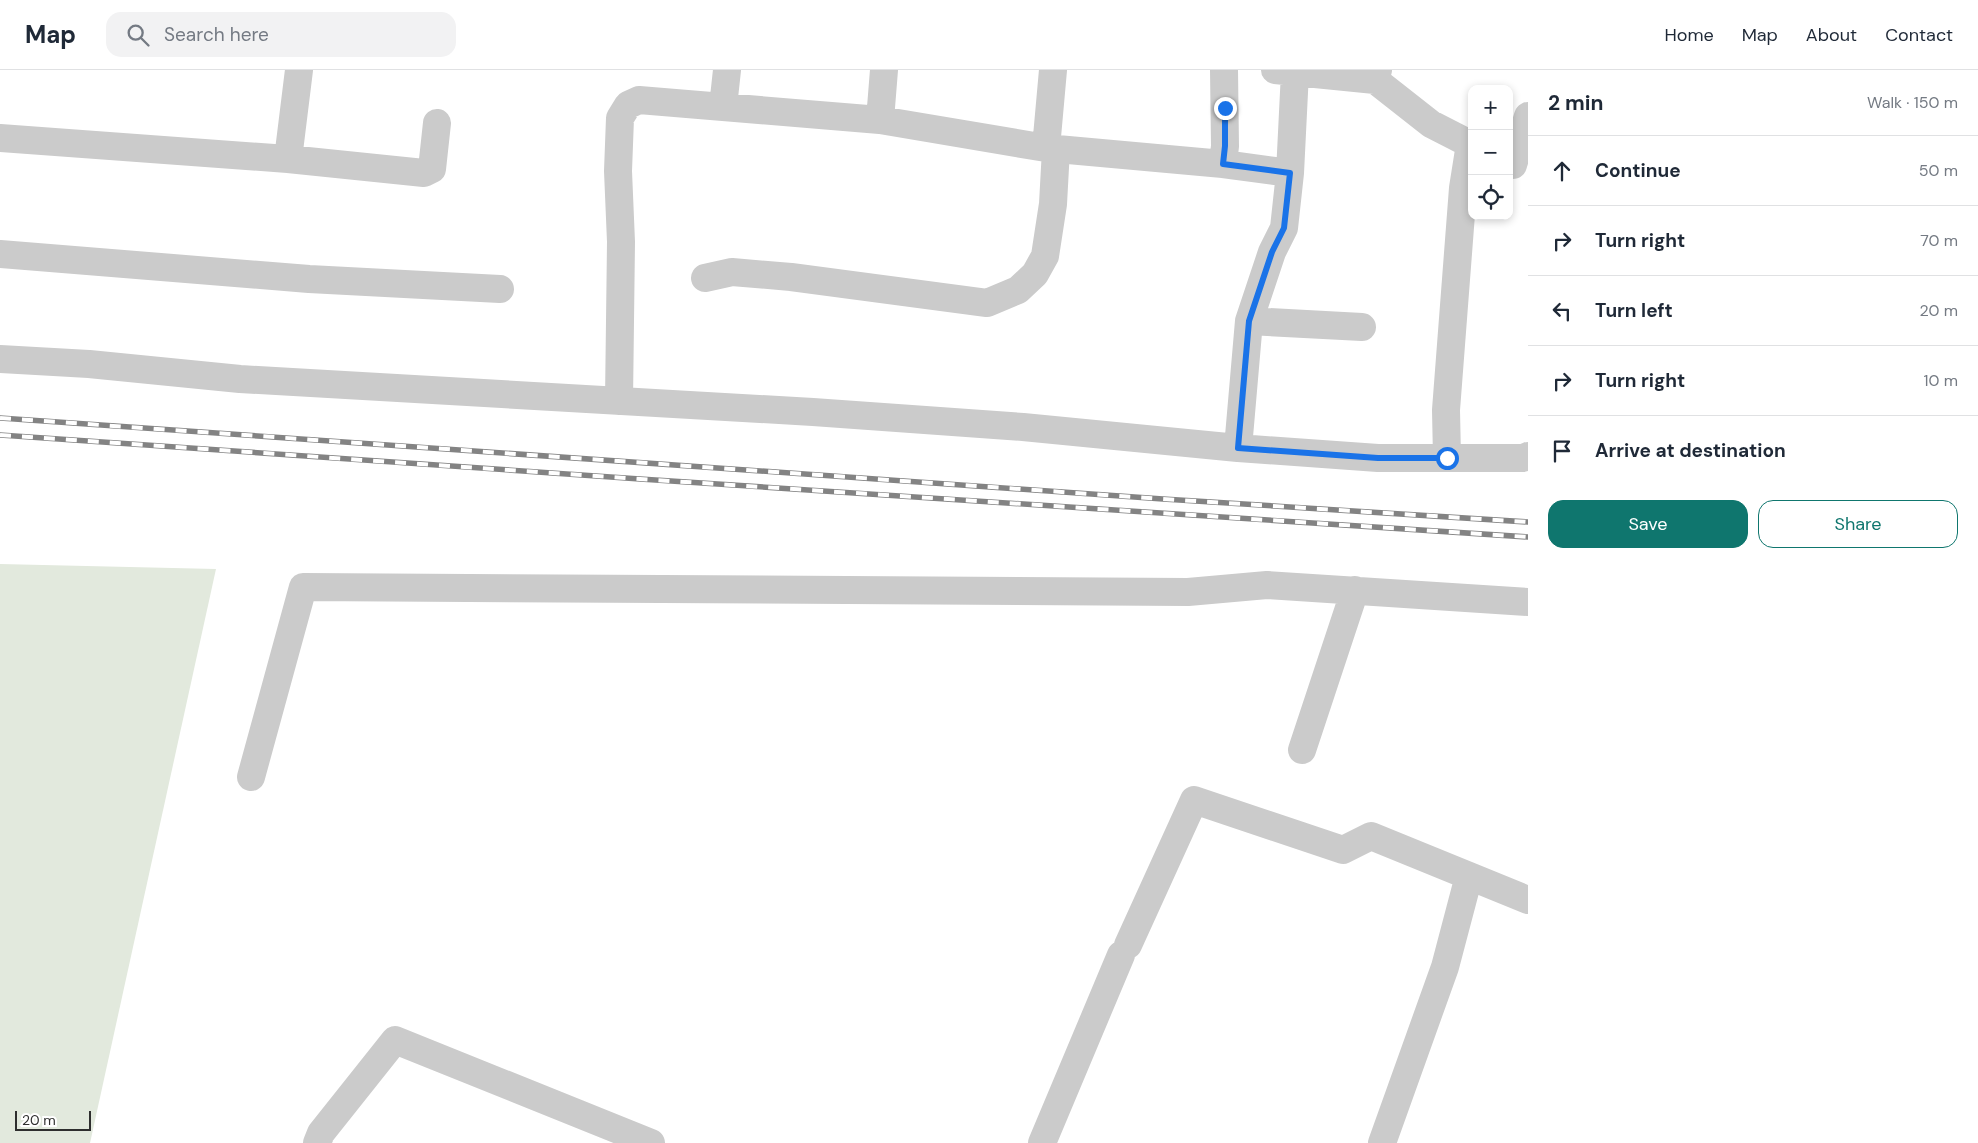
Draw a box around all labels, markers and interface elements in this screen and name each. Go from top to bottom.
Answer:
search box [106,12,456,57]
text: Map [25,19,76,50]
icon: search [124,21,152,49]
text: Search here [164,22,269,47]
text: Home [1664,23,1714,47]
text: Map [1742,23,1778,47]
text: About [1806,23,1857,47]
text: Contact [1885,23,1953,47]
map controls [1468,85,1513,220]
button: + [1468,85,1513,130]
text: 2 min [1548,89,1604,117]
text: Walk · 150 m [1867,92,1958,113]
route end [1214,97,1237,120]
button: − [1468,130,1513,175]
icon: ahead [1548,157,1576,185]
text: Continue [1595,158,1681,183]
text: 50 m [1919,160,1958,181]
button: locate [1468,175,1513,220]
icon: right [1548,227,1576,255]
text: Turn right [1595,228,1685,253]
text: 70 m [1920,230,1958,251]
icon: left [1548,297,1576,325]
text: Turn left [1595,298,1673,323]
text: 20 m [1919,300,1958,321]
icon: right [1548,367,1576,395]
text: Turn right [1595,368,1685,393]
text: 10 m [1924,370,1958,391]
icon: arrive [1548,437,1576,465]
text: Arrive at destination [1595,438,1786,463]
route start [1436,447,1459,470]
button: Save [1548,500,1748,548]
button: Share [1758,500,1958,548]
scale bar [15,1108,91,1131]
text: 20 m [22,1111,56,1129]

